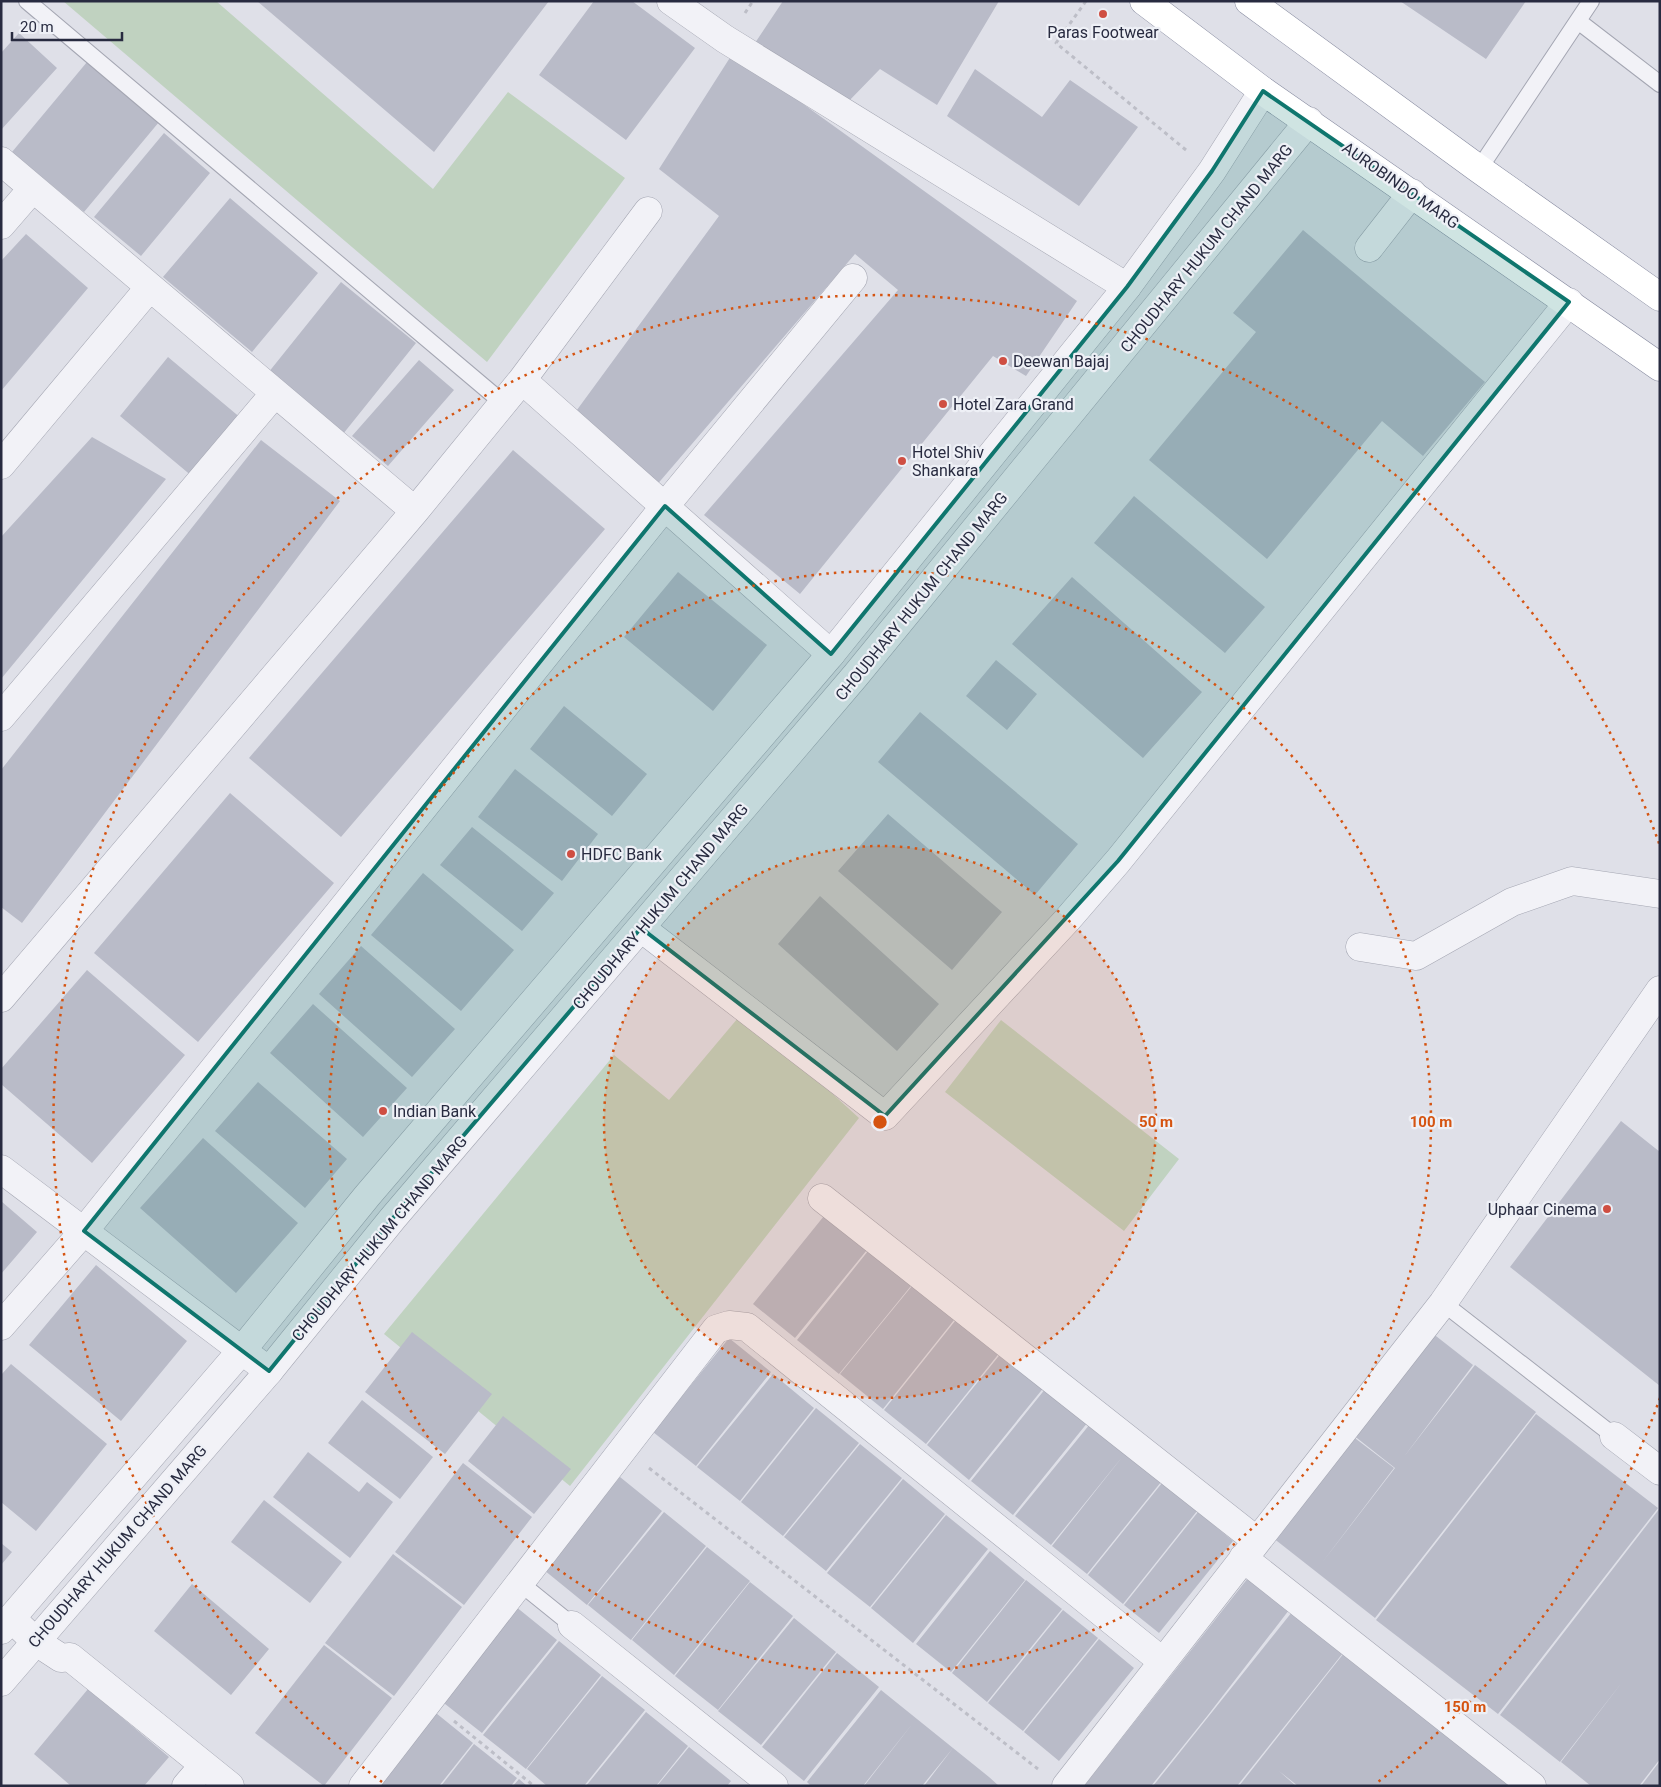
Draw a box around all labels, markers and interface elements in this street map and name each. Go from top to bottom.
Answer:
marker: Paras Footwear [1097,8,1109,20]
scale bar [12,10,122,42]
text: 20 m [20,18,54,36]
place label: Paras Footwear [1047,23,1159,42]
street label: AUROBINDO MARG [1339,138,1463,233]
street label: CHOUDHARY HUKUM CHAND MARG [1116,140,1296,356]
place label: Deewan Bajaj [1013,352,1109,371]
marker: Deewan Bajaj [997,355,1009,367]
place label: Hotel Zara Grand [953,395,1074,414]
marker: Hotel Zara Grand [937,398,949,410]
place label: Hotel Shiv Shankara [912,443,984,480]
marker: Hotel Shiv Shankara [896,455,908,467]
street label: CHOUDHARY HUKUM CHAND MARG [831,488,1011,704]
street label: CHOUDHARY HUKUM CHAND MARG [569,800,752,1013]
place label: HDFC Bank [581,845,663,864]
marker: HDFC Bank [565,848,577,860]
place label: Indian Bank [393,1102,477,1121]
marker: Indian Bank [377,1105,389,1117]
centre of rings [871,1113,889,1131]
text: 50 m [1139,1113,1173,1131]
text: 100 m [1410,1113,1452,1131]
street label: CHOUDHARY HUKUM CHAND MARG [288,1132,471,1345]
place label: Uphaar Cinema [1488,1200,1597,1219]
marker: Uphaar Cinema [1601,1203,1613,1215]
street label: CHOUDHARY HUKUM CHAND MARG [24,1441,211,1652]
text: 150 m [1444,1698,1486,1716]

